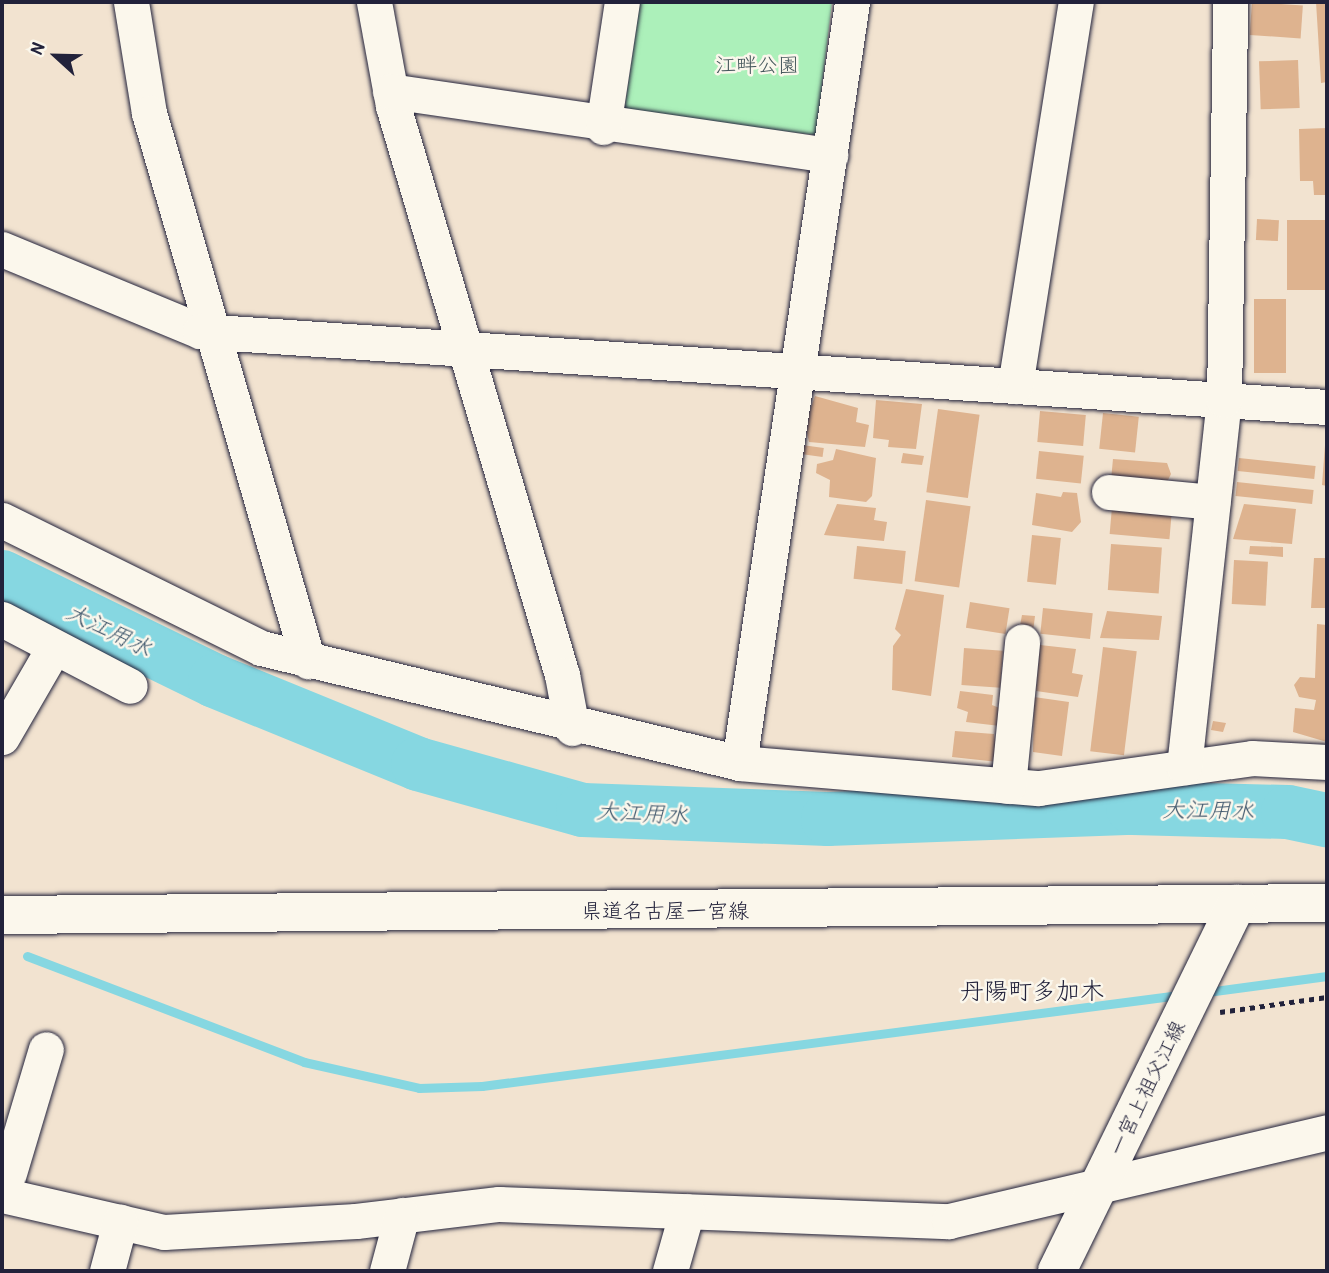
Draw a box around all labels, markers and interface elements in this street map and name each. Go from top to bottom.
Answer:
north arrow [21,21,91,91]
text: N [23,39,50,58]
park label: 江畔公園 [715,52,799,78]
water label: 大江用水 [62,597,156,663]
water label: 大江用水 [1162,795,1254,825]
water label: 大江用水 [595,797,689,829]
street label: 県道名古屋一宮線 [581,898,749,924]
district label: 丹陽町多加木 [960,977,1104,1005]
street label: 一宮上祖父江線 [1103,1016,1191,1160]

